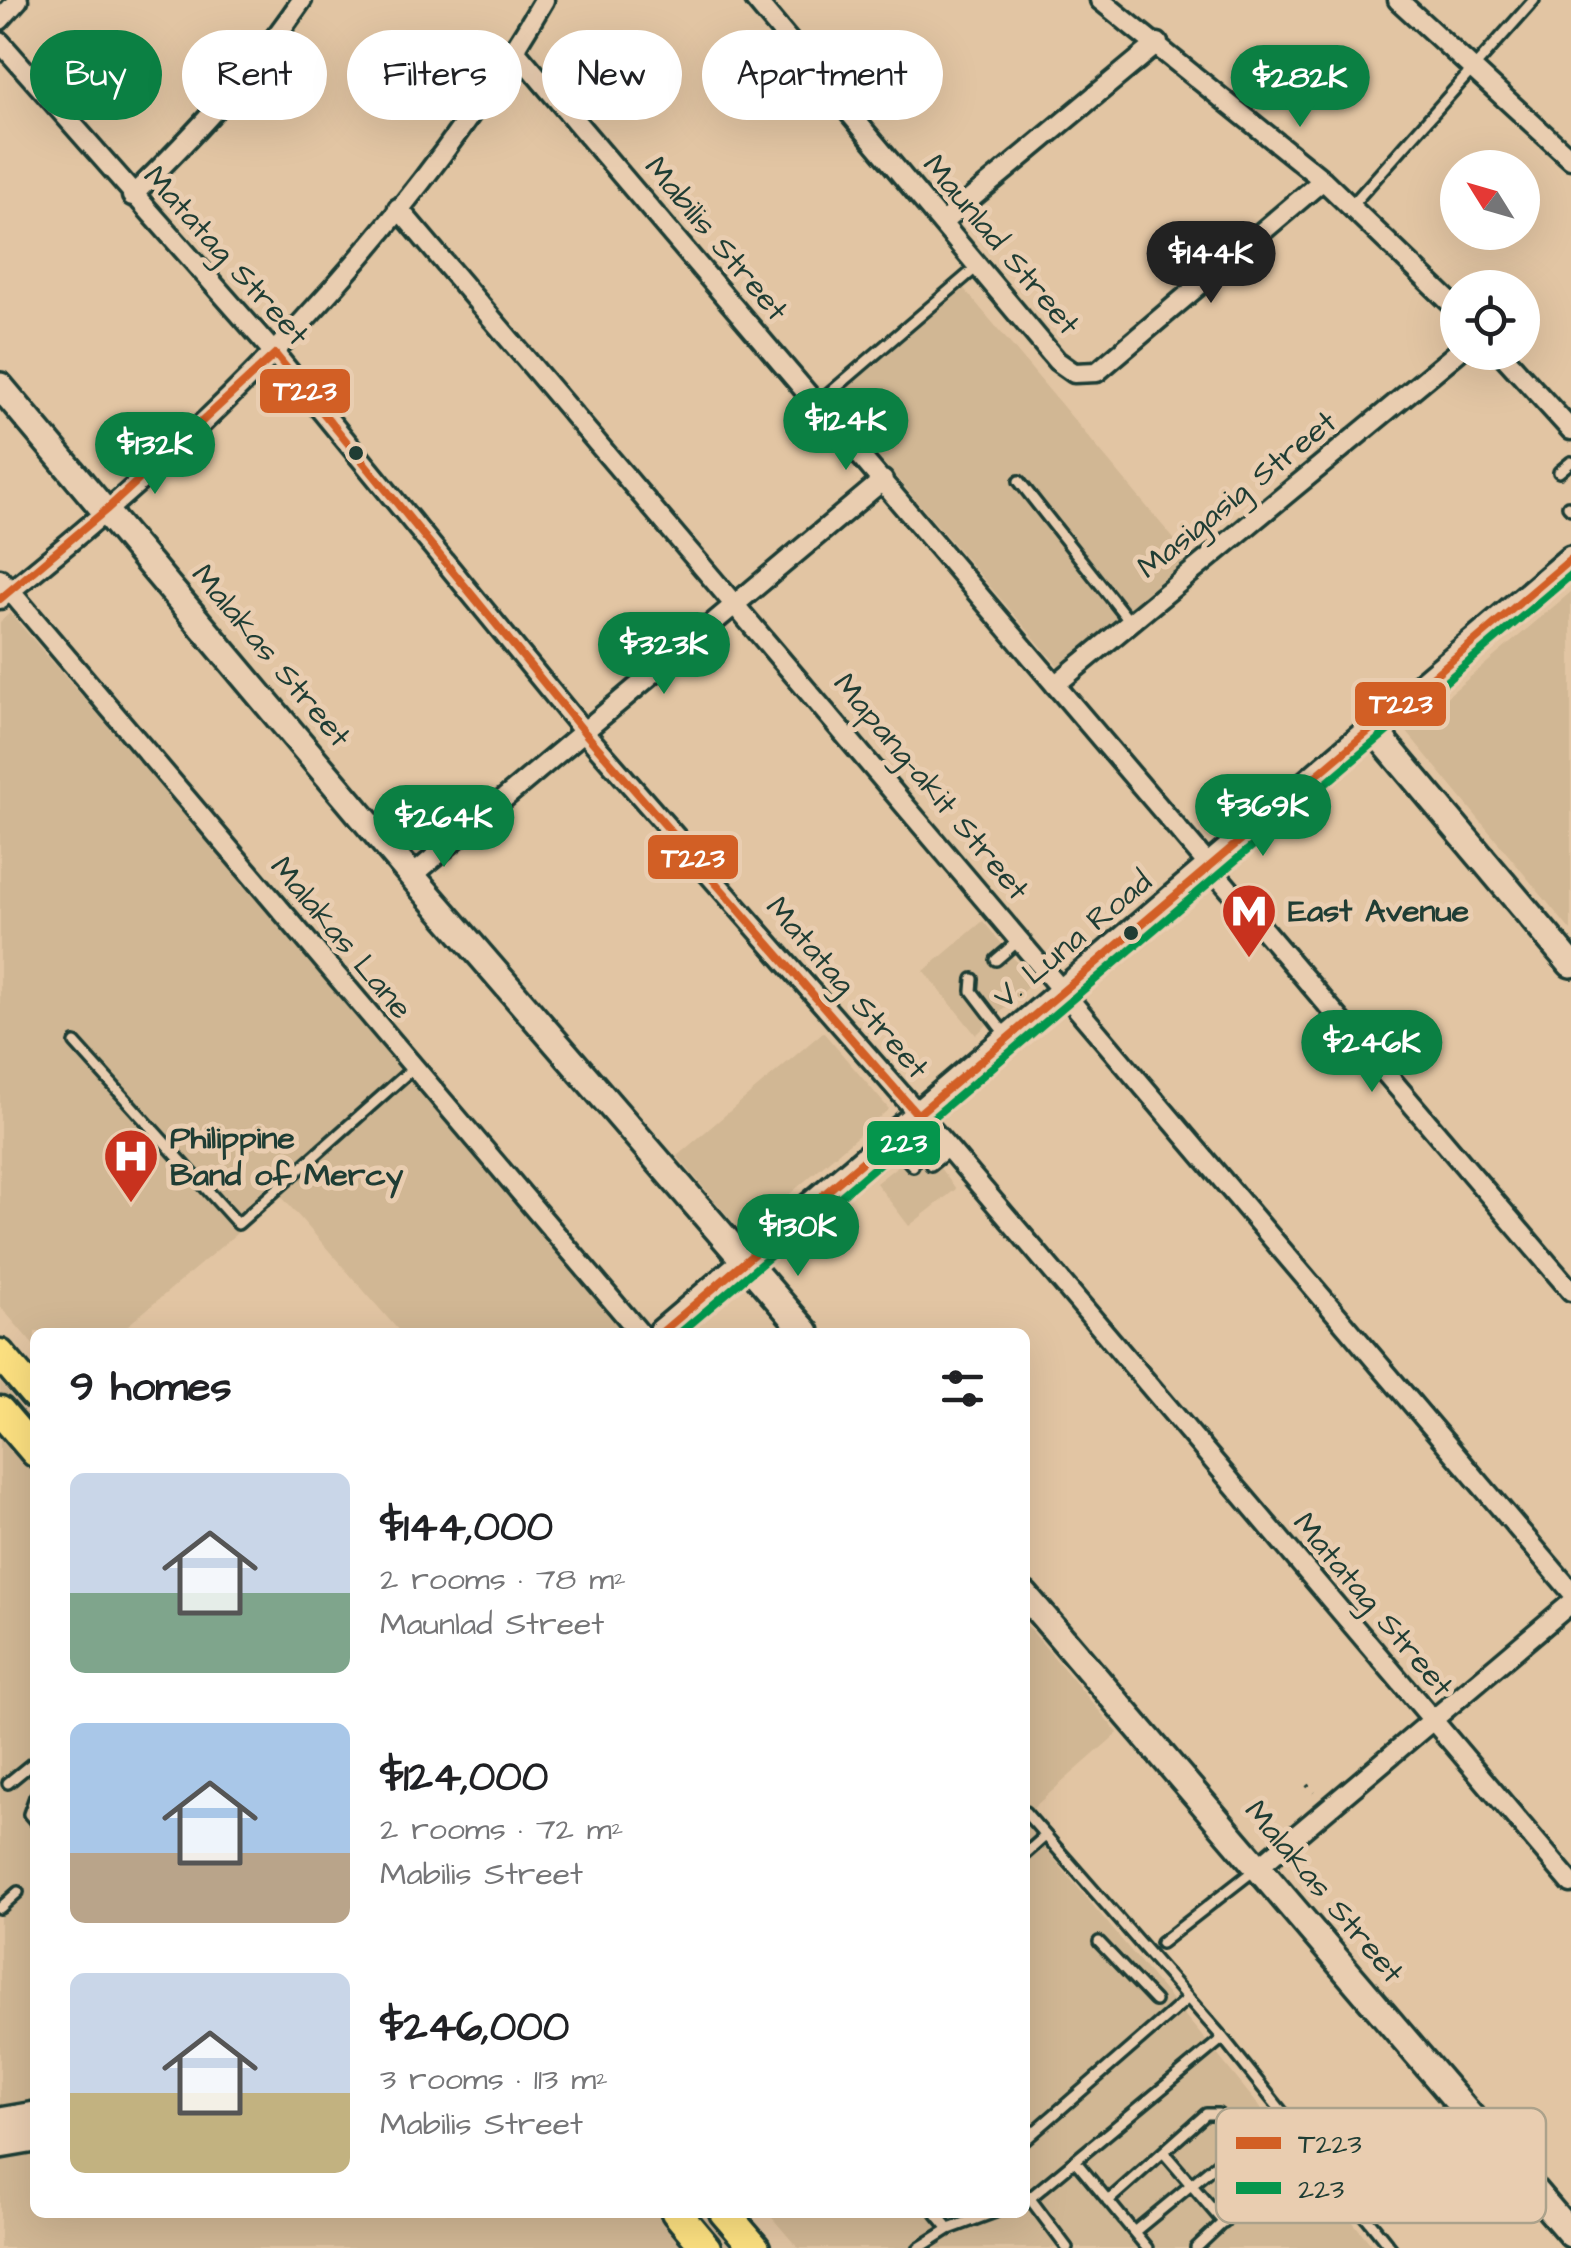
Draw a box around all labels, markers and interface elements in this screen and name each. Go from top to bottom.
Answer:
chip: Buy [30,30,162,120]
chip: Rent [182,30,327,120]
chip: Filters [347,30,522,120]
chip: New [542,30,682,120]
chip: Apartment [702,30,943,120]
pin: $282K [1230,45,1370,130]
text: $282K [1253,55,1347,100]
street label: Maunlad Street [912,145,1090,345]
street label: Mabilis Street [634,147,799,331]
north arrow [1440,150,1540,250]
map controls [1440,150,1540,370]
street label: Matatag Street [133,156,319,356]
pin: $144K [1141,221,1281,306]
text: $144K [1169,231,1253,276]
button: locate [1440,270,1540,370]
line badge: T223 [258,367,352,415]
text: T223 [272,372,338,411]
pin: $124K [776,388,916,473]
text: $124K [805,398,887,443]
street label: Masigasig Street [1127,400,1347,590]
pin: $132K [85,412,225,497]
text: $132K [117,422,193,467]
unlabelled marker [346,443,366,463]
street label: Malakas Street [181,554,361,758]
pin: $323K [594,612,734,697]
text: $323K [620,622,708,667]
street label: Mapang-akit Street [822,664,1040,910]
line badge: T223 [1353,680,1448,728]
text: T223 [1368,685,1434,724]
pin: $369K [1193,774,1333,859]
text: $369K [1217,784,1309,829]
pin: $264K [374,785,514,870]
text: $264K [395,795,493,840]
line badge: T223 [646,833,740,881]
text: T223 [660,839,726,878]
street label: Malakas Lane [259,847,423,1029]
street label: V. Luna Road [984,860,1162,1020]
metro station icon: East Avenue [1219,881,1279,960]
street label: Matatag Street [755,887,939,1089]
place label: East Avenue [1288,889,1469,934]
unlabelled marker [1121,923,1141,943]
pin: $246K [1302,1010,1442,1095]
text: $246K [1323,1020,1421,1065]
place label: Philippine Band of Mercy [170,1116,404,1199]
line badge: 223 [865,1119,942,1167]
text: 223 [880,1124,928,1163]
hospital icon: Philippine Band of Mercy [101,1126,161,1205]
pin: $130K [728,1194,868,1279]
text: $130K [759,1204,837,1249]
text: 9 homes [70,1359,232,1417]
icon: filters [935,1361,990,1416]
text: $144,000 [380,1499,553,1557]
street label: Matatag Street [1282,1503,1464,1707]
icon: home [150,1513,270,1633]
text: 2 rooms · 78 m² [380,1557,626,1602]
text: Maunlad Street [380,1602,604,1647]
text: $124,000 [380,1749,548,1807]
icon: home [150,1763,270,1883]
street label: Malakas Street [1234,1790,1414,1994]
text: 2 rooms · 72 m² [380,1807,624,1852]
text: Mabilis Street [380,1852,583,1897]
text: $246,000 [380,1999,569,2057]
icon: home [150,2013,270,2133]
text: 3 rooms · 113 m² [380,2057,608,2102]
text: Mabilis Street [380,2102,583,2147]
legend [1216,2108,1546,2223]
text: T223 [1298,2125,1362,2164]
text: 223 [1298,2170,1344,2209]

